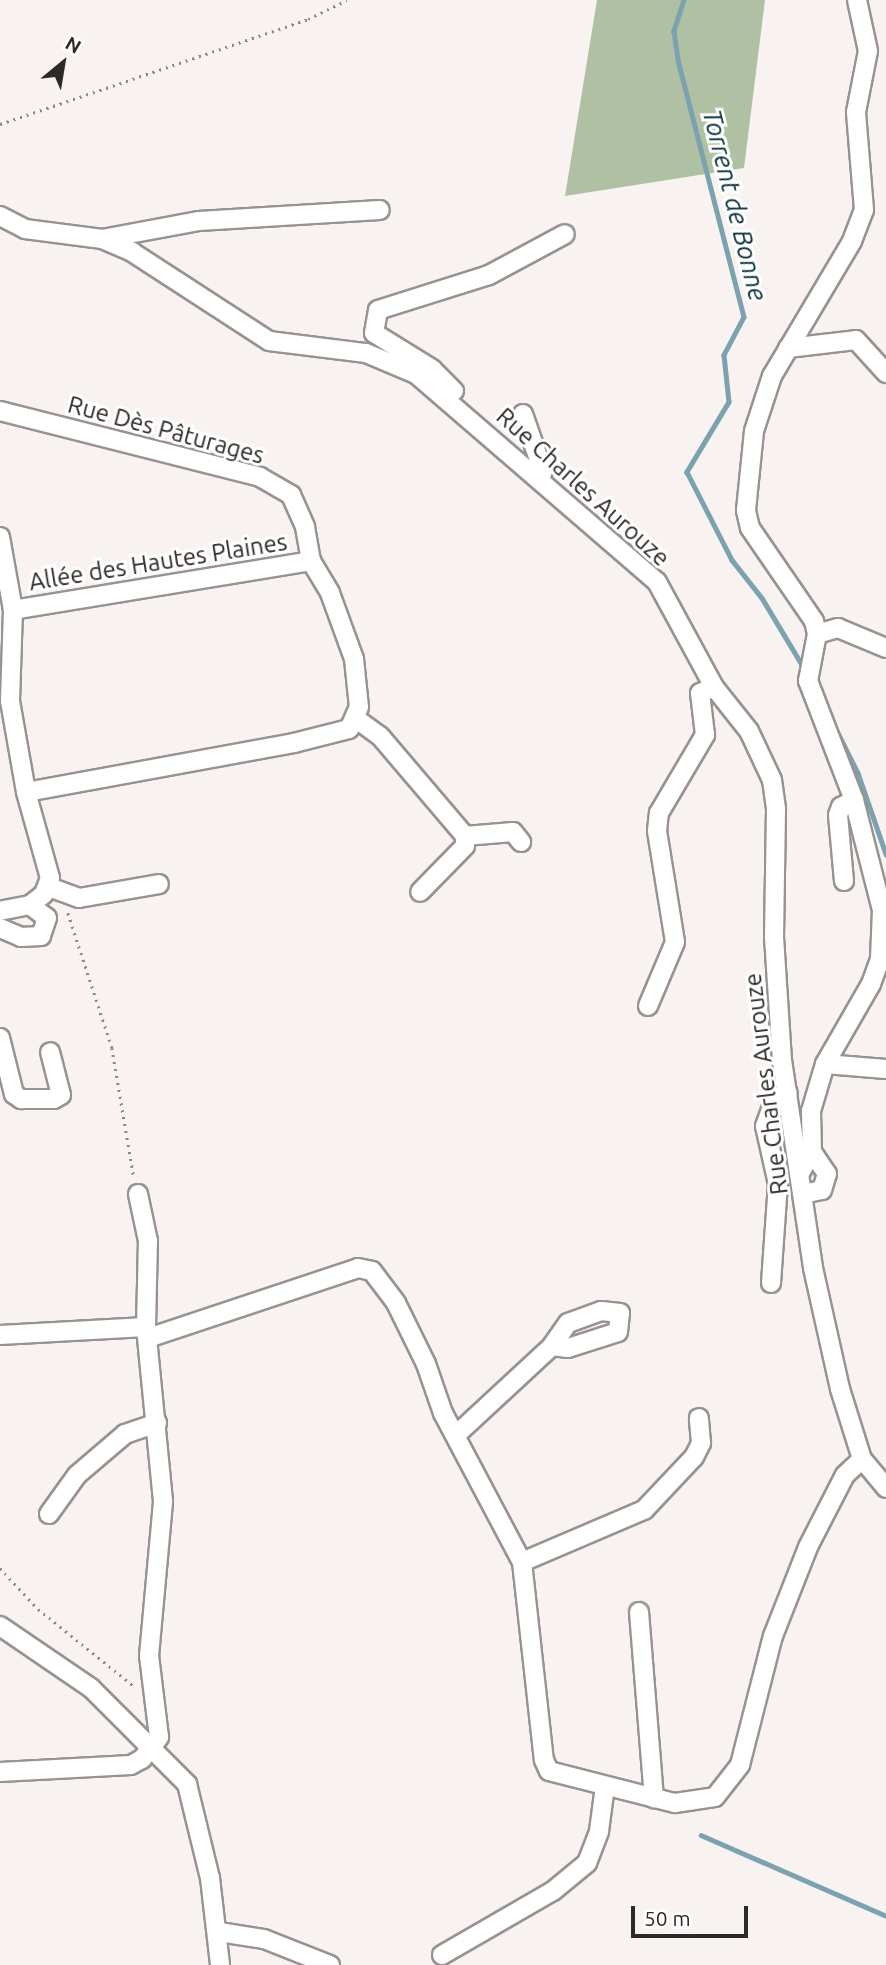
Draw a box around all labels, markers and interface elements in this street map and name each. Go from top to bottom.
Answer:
north arrow [28,28,98,98]
text: N [62,32,85,58]
water label: Torrent de Bonne [696,106,774,304]
street label: Rue Dès Pâturages [65,390,267,470]
street label: Rue Charles Aurouze [491,402,675,572]
street label: Allée des Hautes Plaines [27,527,289,597]
street label: Rue Charles Aurouze [738,972,794,1196]
scale bar [634,1892,751,1936]
text: 50 m [644,1906,691,1930]

